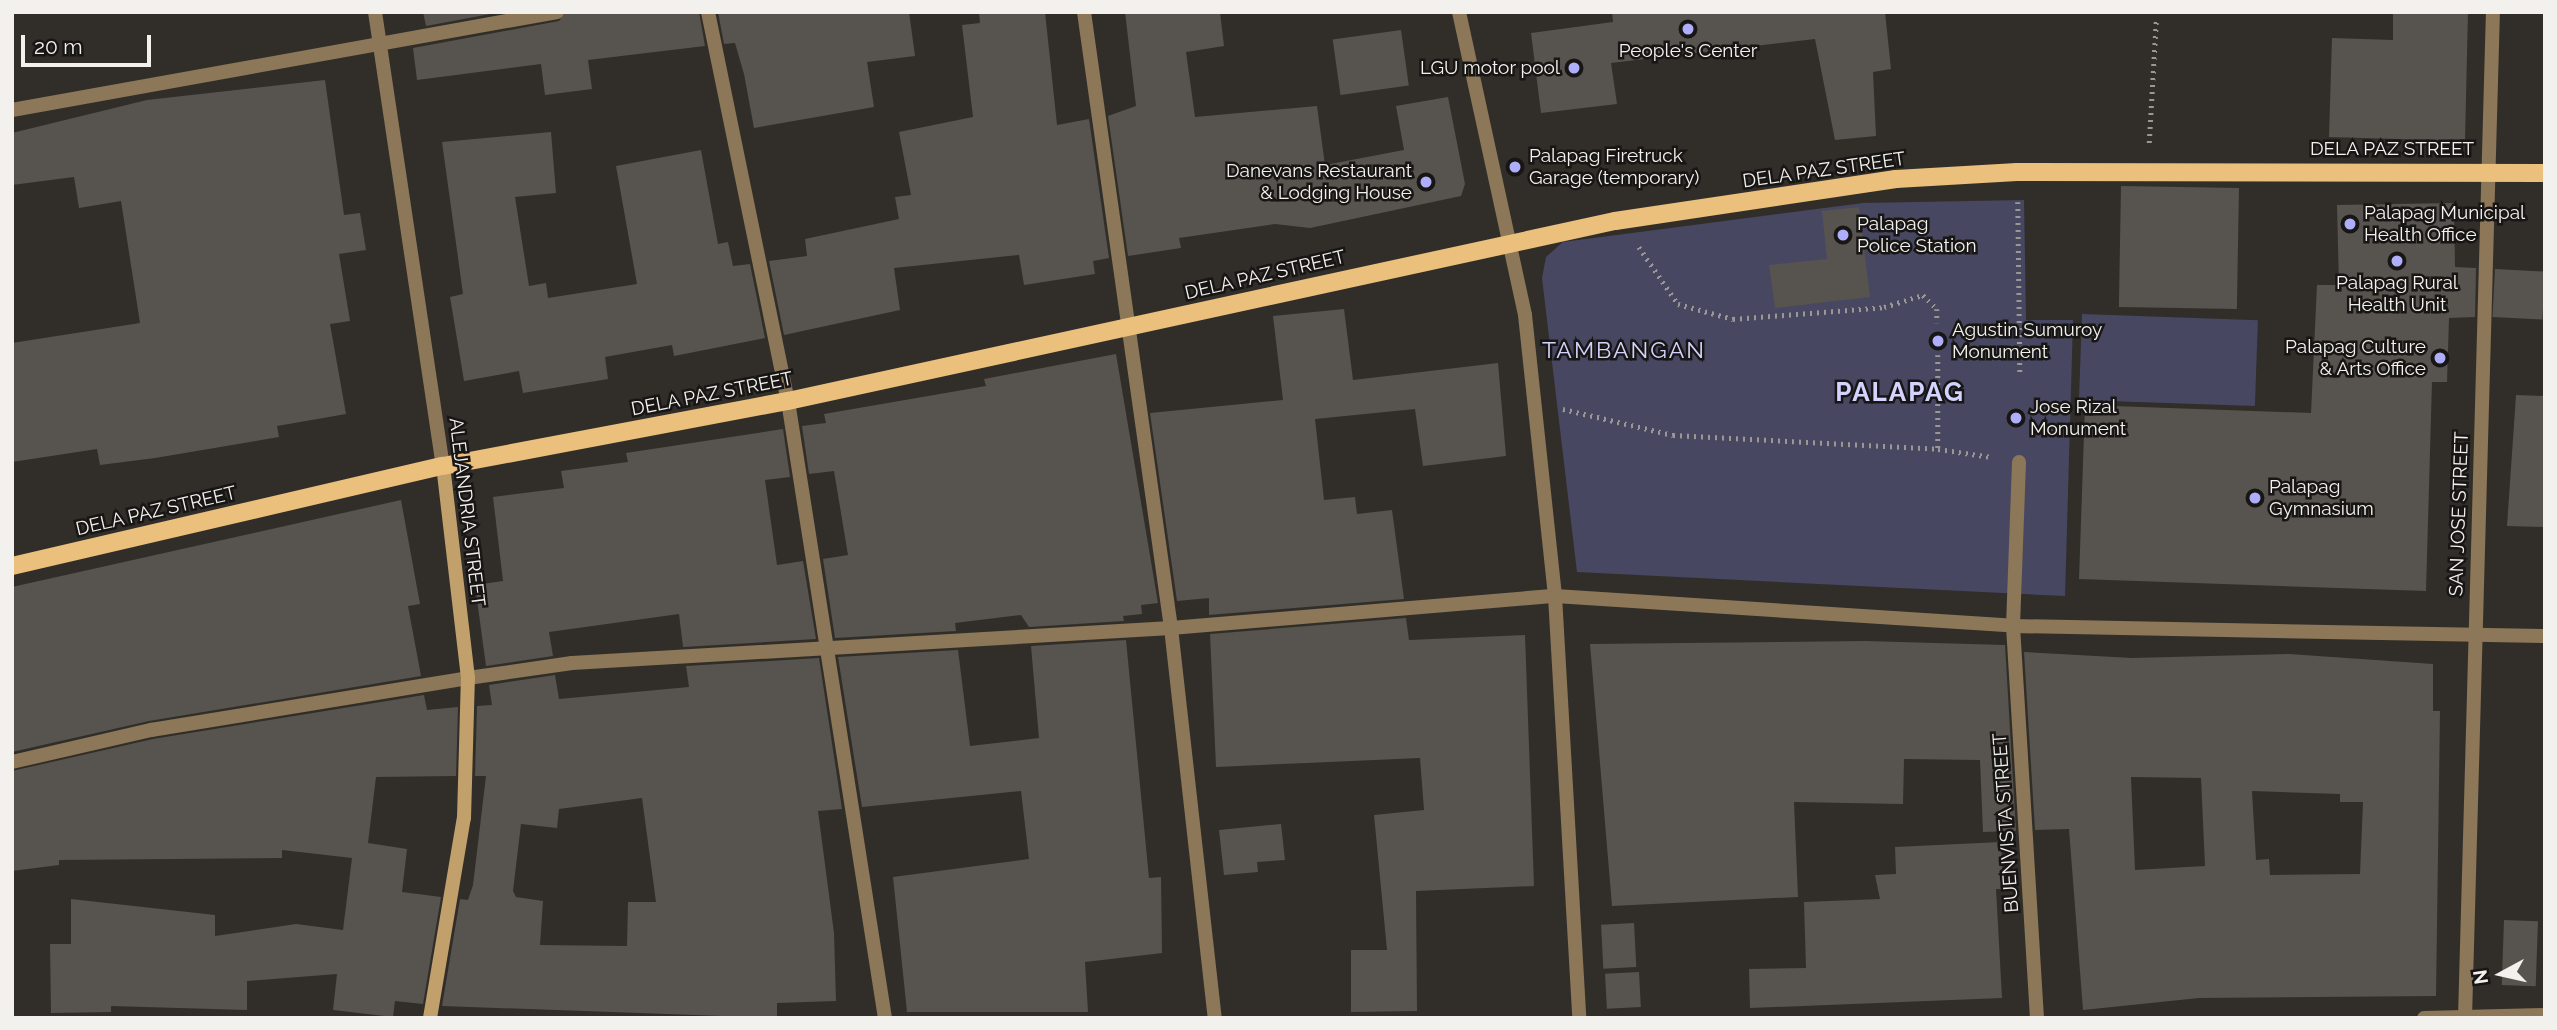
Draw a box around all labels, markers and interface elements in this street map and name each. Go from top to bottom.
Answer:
scale bar [24,21,154,65]
marker: People's Center [1680,21,1696,37]
text: 20 m [34,34,82,59]
place label: People's Center [1619,40,1757,62]
place label: LGU motor pool [1420,57,1560,79]
marker: LGU motor pool [1566,60,1582,76]
street label: DELA PAZ STREET [2310,138,2474,160]
place label: Palapag Firetruck Garage (temporary) [1529,145,1699,189]
street label: DELA PAZ STREET [1741,147,1907,193]
marker: Palapag Firetruck Garage (temporary) [1507,159,1523,175]
place label: Danevans Restaurant & Lodging House [1226,160,1412,204]
marker: Danevans Restaurant & Lodging House [1418,174,1434,190]
place label: Palapag Municipal Health Office [2364,202,2525,246]
place label: Palapag Police Station [1857,213,1976,257]
marker: Palapag Municipal Health Office [2342,216,2358,232]
marker: Palapag Police Station [1835,227,1851,243]
street label: DELA PAZ STREET [1182,245,1348,305]
marker: Palapag Rural Health Unit [2389,253,2405,269]
place label: Palapag Rural Health Unit [2336,272,2458,316]
place label: Agustin Sumuroy Monument [1952,319,2102,363]
marker: Agustin Sumuroy Monument [1930,333,1946,349]
district label: TAMBANGAN [1543,336,1705,364]
place label: Palapag Culture & Arts Office [2285,336,2426,380]
marker: Palapag Culture & Arts Office [2432,350,2448,366]
street label: DELA PAZ STREET [629,367,795,421]
district label: PALAPAG [1836,377,1964,409]
place label: Jose Rizal Monument [2030,396,2126,440]
marker: Jose Rizal Monument [2008,410,2024,426]
street label: ALEJANDRIA STREET [444,416,490,608]
street label: SAN JOSE STREET [2445,431,2473,597]
place label: Palapag Gymnasium [2269,476,2374,520]
street label: DELA PAZ STREET [73,481,239,541]
marker: Palapag Gymnasium [2247,490,2263,506]
street label: BUENVISTA STREET [1988,732,2024,914]
north arrow [2466,939,2536,1009]
text: N [2468,968,2492,986]

